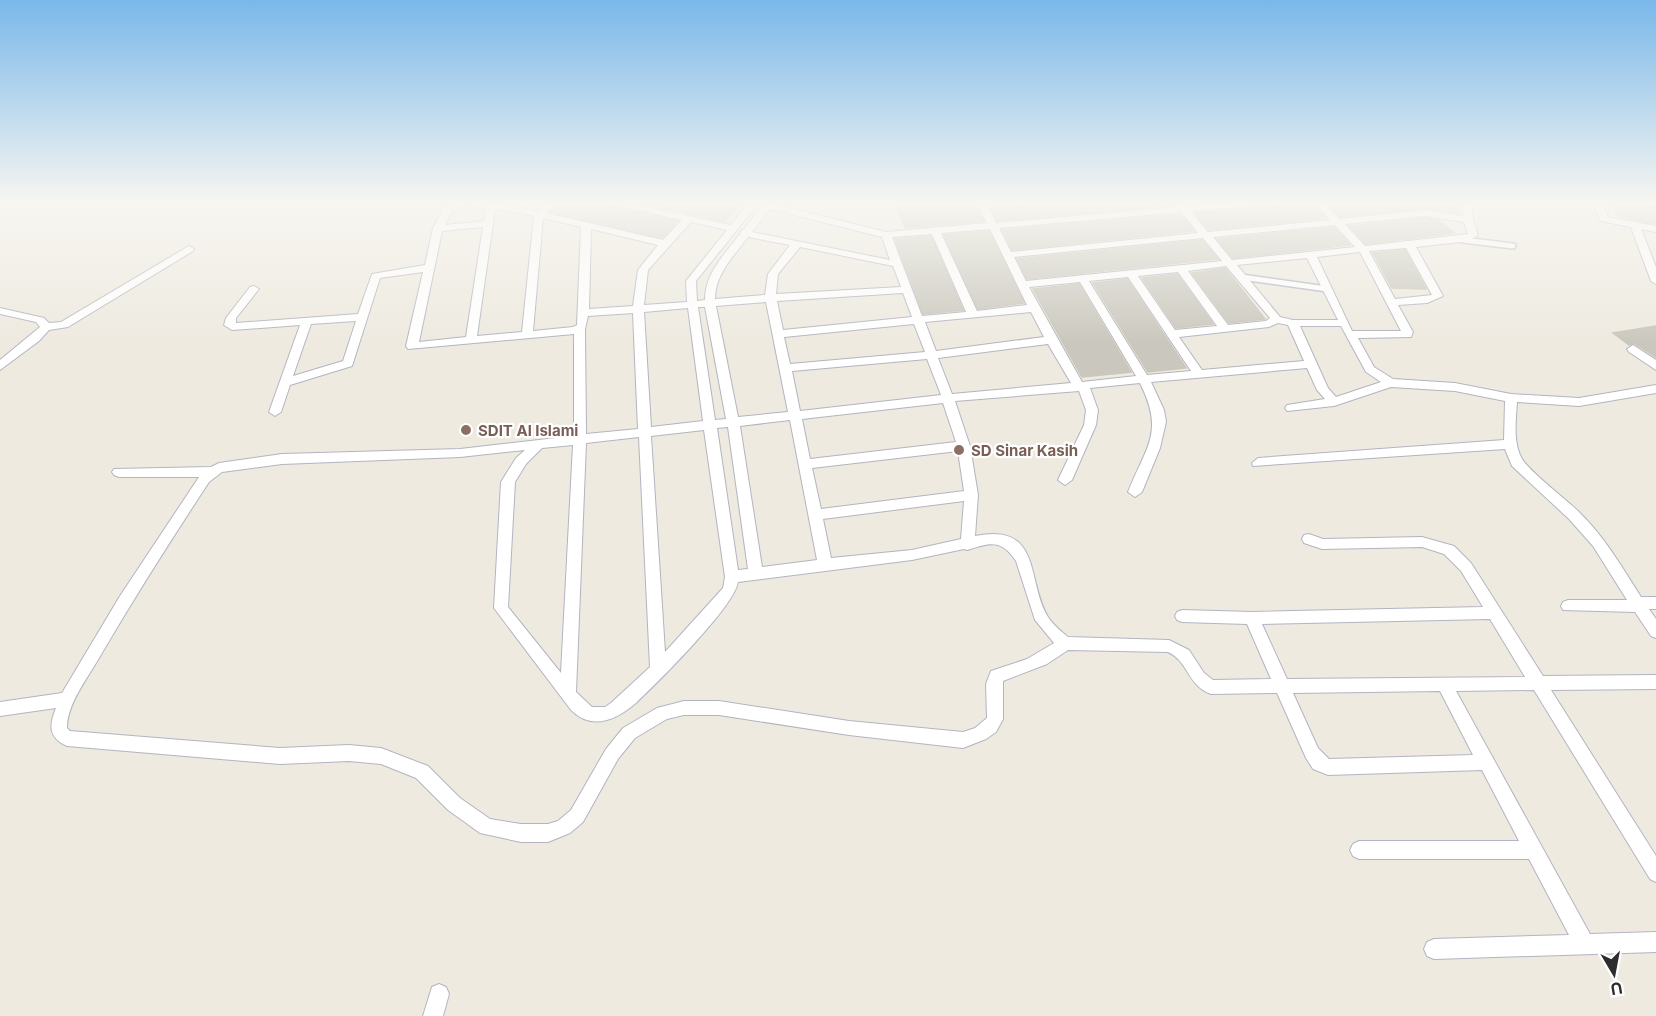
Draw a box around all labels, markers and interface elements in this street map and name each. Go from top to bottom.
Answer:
place label: SDIT Al Islami [478,421,578,440]
marker: SDIT Al Islami [459,423,473,437]
place label: SD Sinar Kasih [971,441,1078,460]
marker: SD Sinar Kasih [952,443,966,457]
north arrow [1584,944,1644,1004]
text: U [1609,978,1624,1000]

